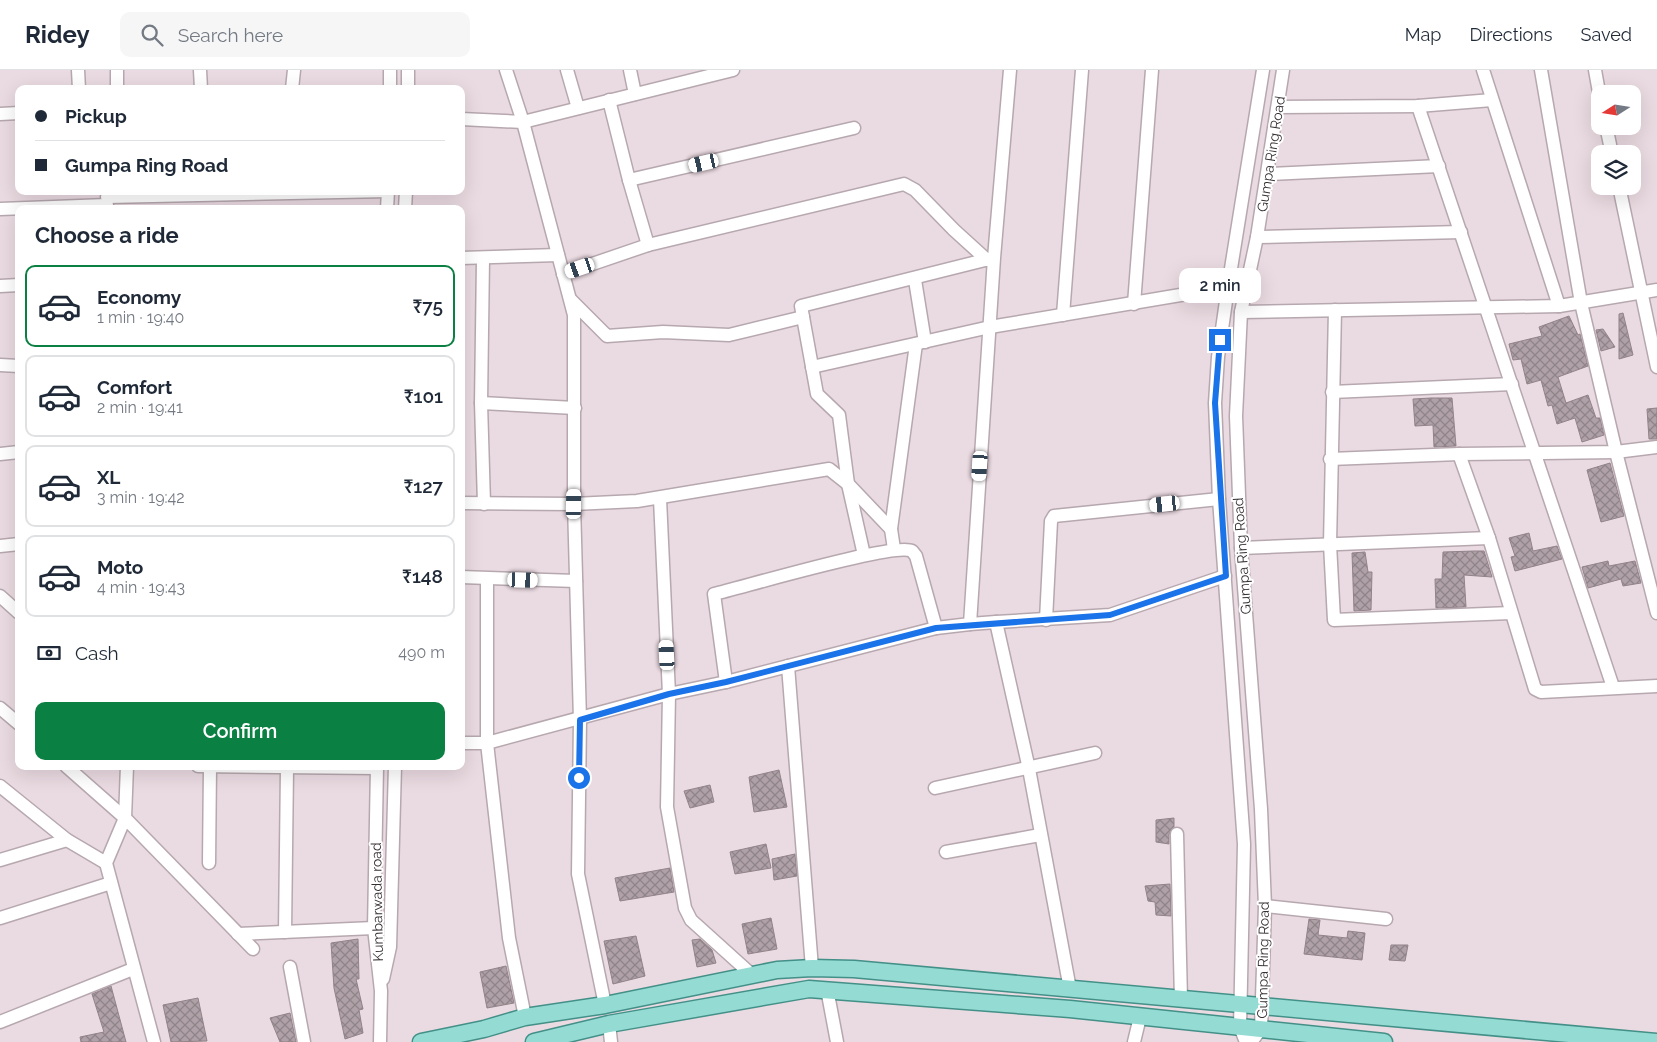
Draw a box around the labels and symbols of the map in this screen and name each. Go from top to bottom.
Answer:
north arrow [1591,85,1641,135]
street label: Gumpa Ring Road [1254,95,1288,213]
car [687,152,720,174]
car [563,256,596,280]
callout: 2 min [1179,268,1261,302]
route end [1209,329,1231,351]
car [971,451,988,481]
car [566,489,581,519]
car [1149,495,1180,513]
street label: Gumpa Ring Road [1230,497,1254,615]
car [507,572,538,588]
car [658,640,675,670]
route start [568,767,590,789]
street label: Kumbarwada road [368,842,386,962]
street label: Gumpa Ring Road [1254,901,1272,1019]

